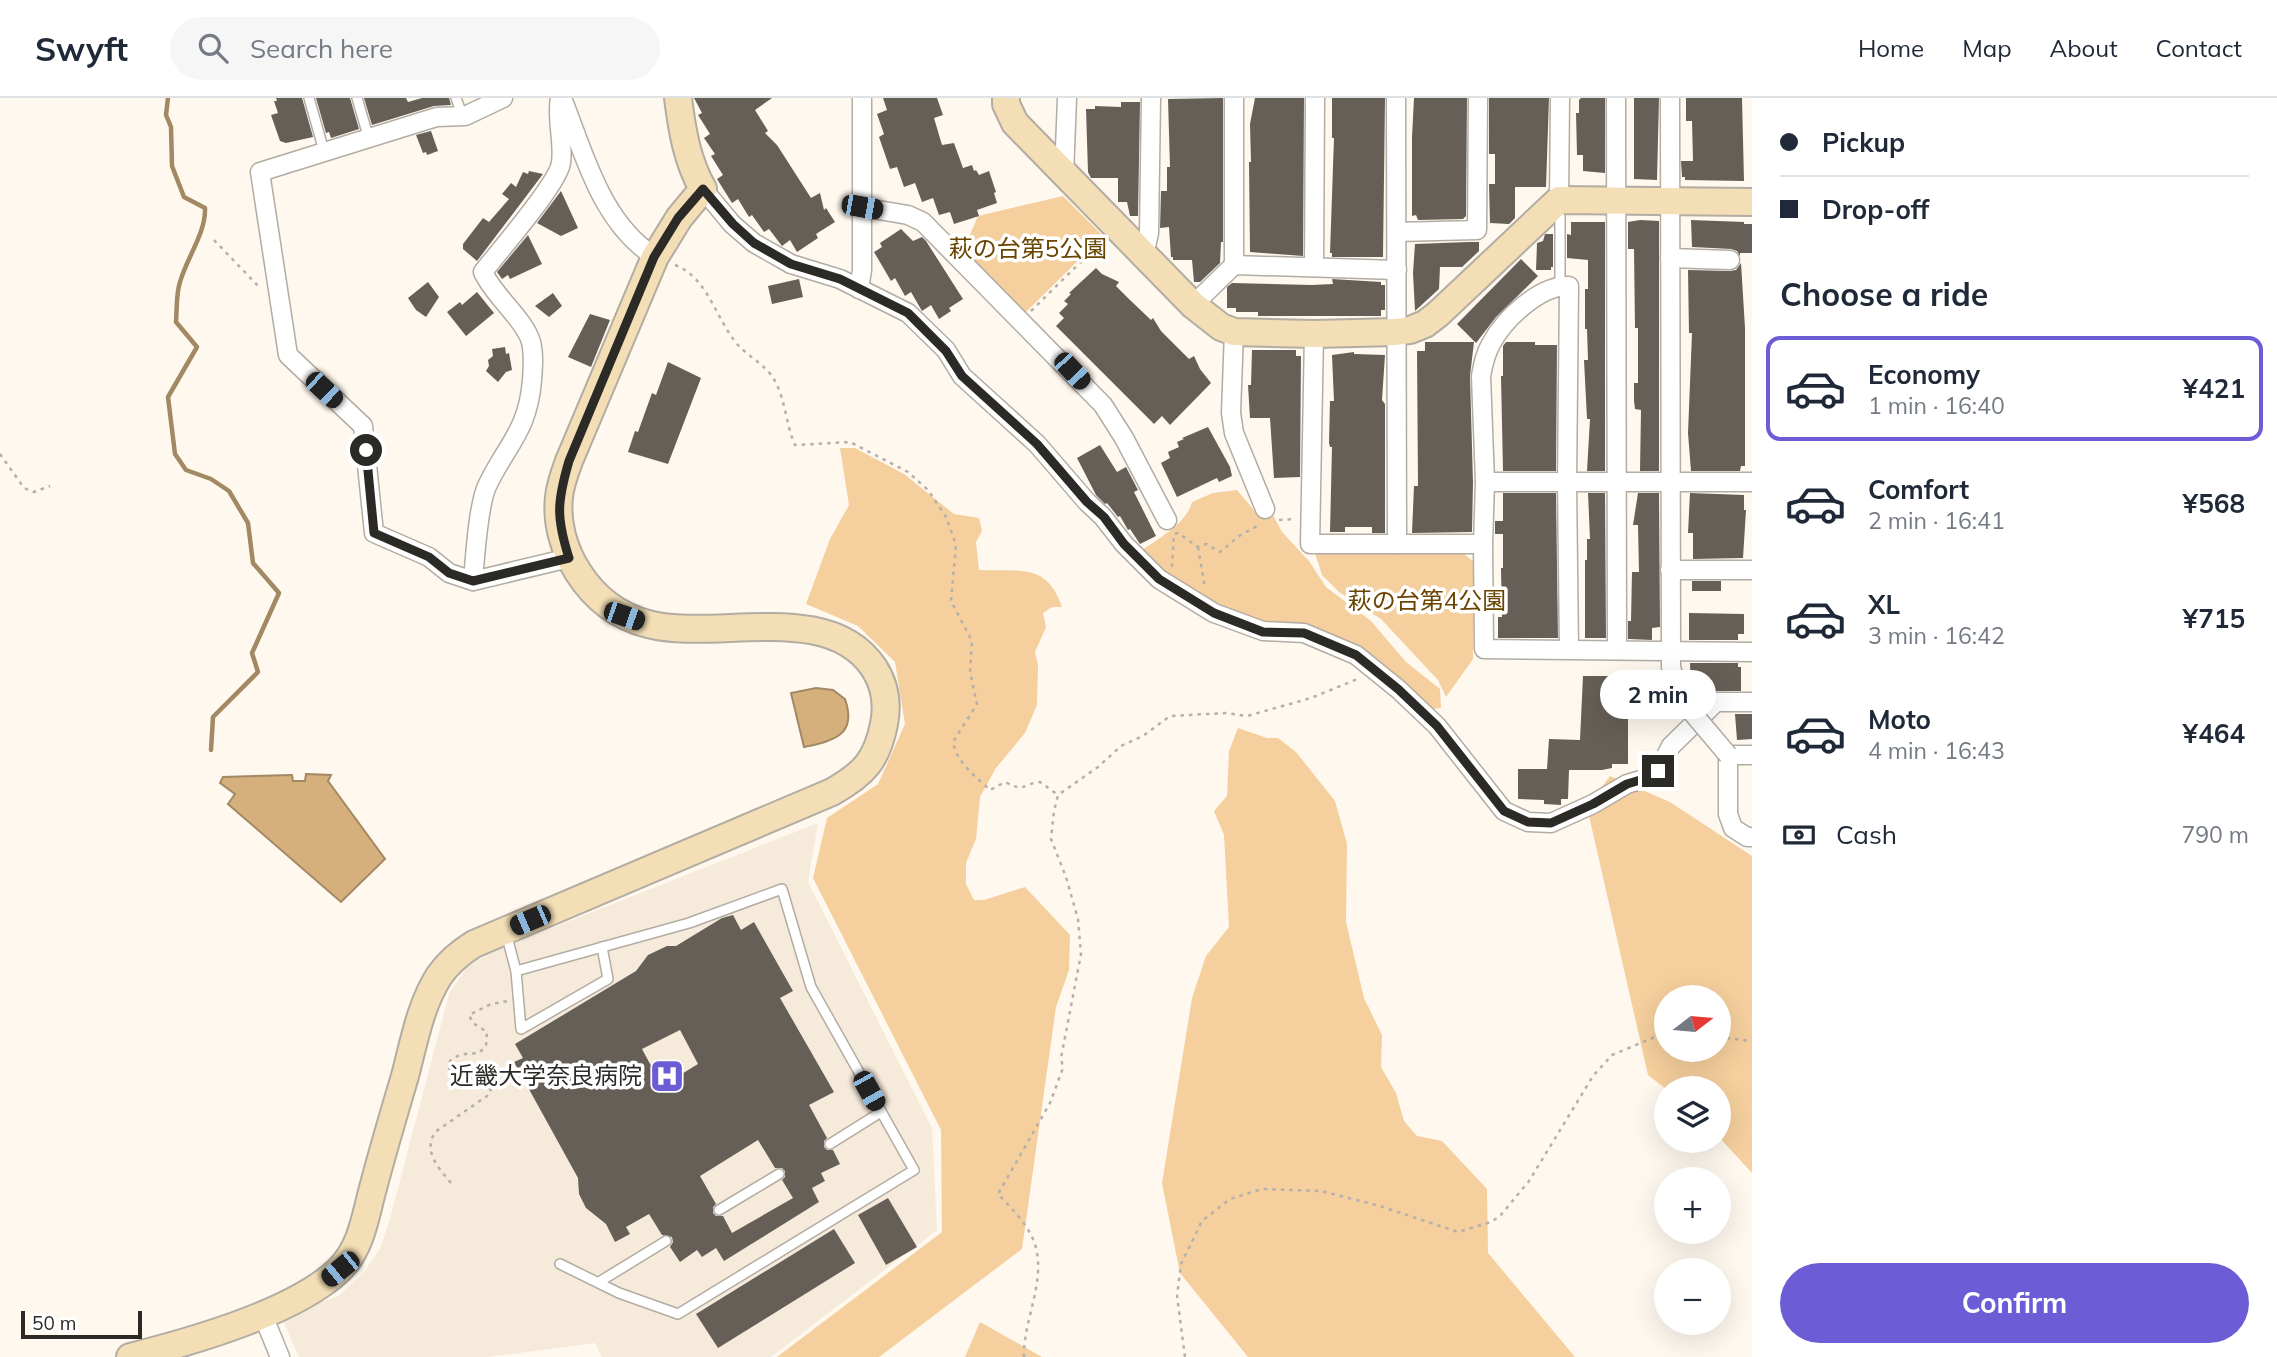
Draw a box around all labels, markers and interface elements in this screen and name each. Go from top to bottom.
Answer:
search box [170,17,660,80]
text: Swyft [35,28,128,69]
icon: search [194,29,232,67]
text: Search here [250,32,393,65]
text: Home [1858,33,1924,63]
text: Map [1962,33,2012,63]
text: About [2050,33,2118,63]
text: Contact [2156,33,2242,63]
text: Pickup [1822,126,1905,159]
car [840,193,885,221]
text: Drop-off [1822,193,1929,226]
park label: 萩の台第5公園 [949,233,1107,263]
text: Choose a ride [1780,274,1988,314]
car [1050,348,1095,394]
icon: car [1784,357,1847,420]
text: Economy [1868,358,1980,391]
car [302,368,347,412]
text: ¥421 [2183,372,2245,405]
text: 1 min · 16:40 [1868,391,2005,420]
route start [350,434,382,466]
icon: car [1784,472,1847,535]
text: Comfort [1868,473,1969,506]
text: ¥568 [2183,487,2245,520]
text: 2 min · 16:41 [1868,506,2005,535]
park label: 萩の台第4公園 [1348,585,1506,615]
icon: car [1784,587,1847,650]
text: XL [1868,588,1900,621]
car [601,599,648,633]
text: ¥715 [2183,602,2245,635]
text: 3 min · 16:42 [1868,621,2005,650]
callout: 2 min [1600,670,1716,718]
text: 2 min [1628,680,1688,709]
icon: car [1784,702,1847,765]
text: Moto [1868,703,1931,736]
text: ¥464 [2183,717,2245,750]
text: 4 min · 16:43 [1868,736,2005,765]
route end [1642,755,1674,787]
icon: cash [1780,816,1818,854]
text: Cash [1836,818,1897,851]
text: 790 m [2181,820,2249,849]
car [507,902,554,938]
north arrow [1654,985,1731,1062]
map controls [1654,985,1731,1335]
hospital icon: 近畿大学奈良病院 [648,1057,686,1095]
place label: 近畿大学奈良病院 [450,1060,642,1090]
car [850,1068,889,1114]
button: layers [1654,1076,1731,1153]
button: + [1654,1167,1731,1244]
car [318,1248,363,1290]
button: − [1654,1258,1731,1335]
button: Confirm [1780,1263,2249,1343]
scale bar [21,1308,142,1340]
text: 50 m [32,1311,76,1335]

